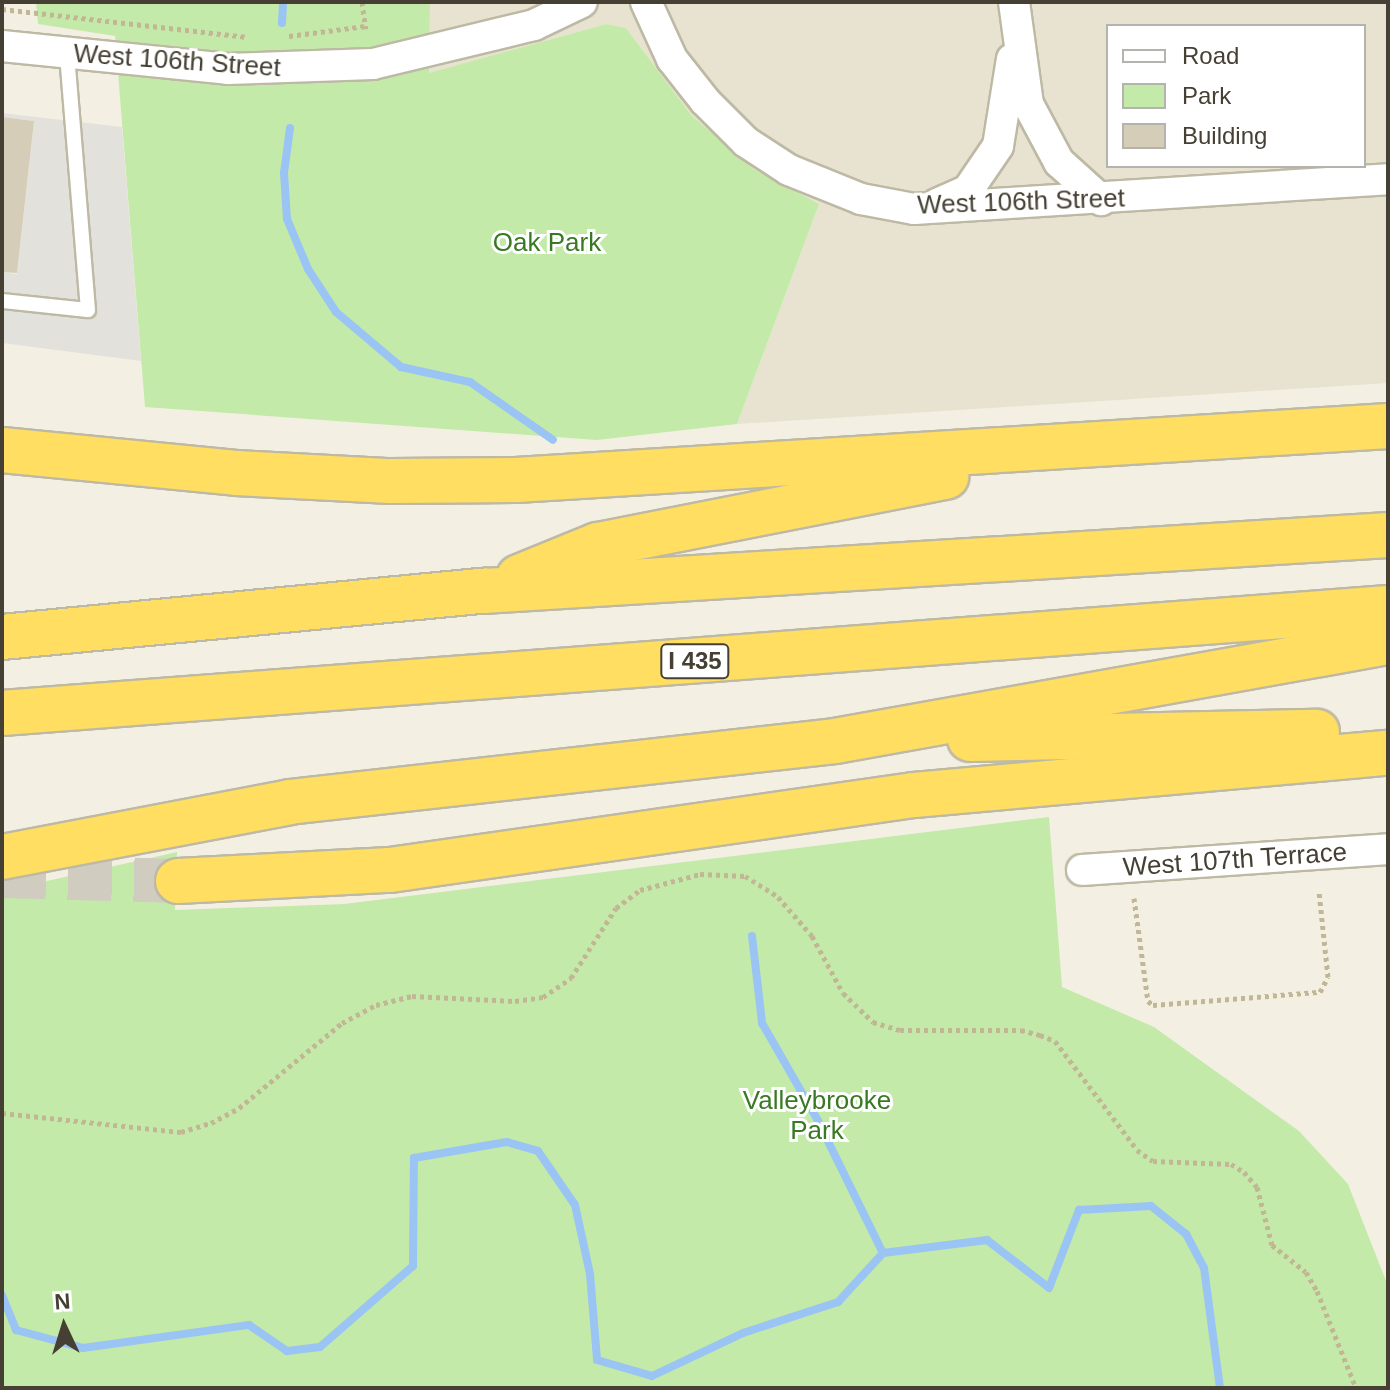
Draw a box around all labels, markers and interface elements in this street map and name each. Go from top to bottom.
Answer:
legend [1106,24,1366,168]
street label: West 106th Street [72,38,282,84]
text: Road [1182,42,1239,69]
text: Park [1182,82,1231,109]
text: Building [1182,122,1267,149]
street label: West 106th Street [917,183,1125,221]
park label: Oak Park [493,227,601,259]
road number: I 435 [659,641,731,681]
street label: West 107th Terrace [1122,837,1348,883]
park label: Valleybrooke Park [743,1085,891,1146]
north arrow [24,1286,104,1366]
text: N [53,1289,71,1315]

